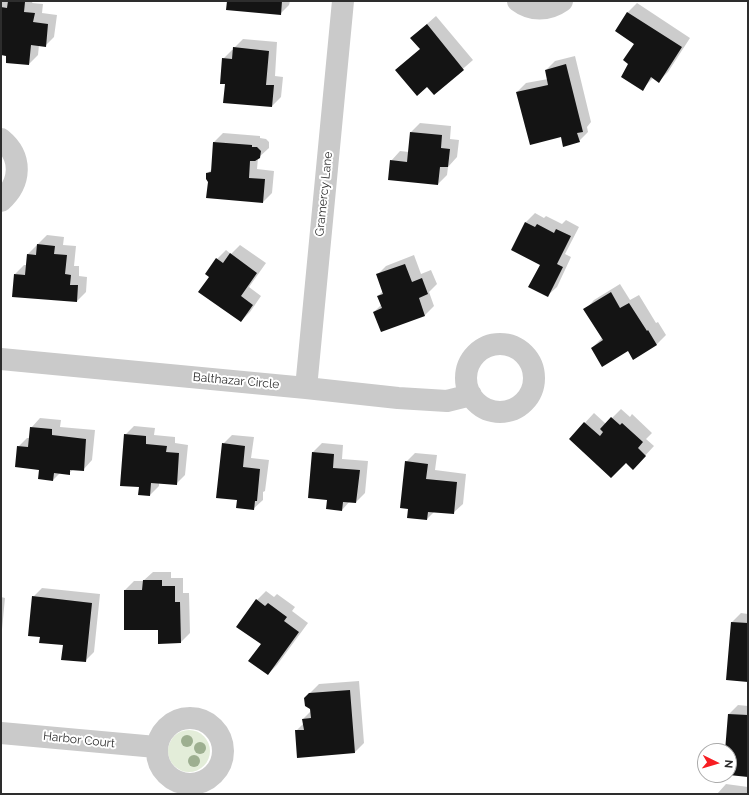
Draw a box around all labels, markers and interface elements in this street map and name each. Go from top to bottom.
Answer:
street label: Gramercy Lane [312,151,336,237]
street label: Balthazar Circle [192,370,280,392]
street label: Harbor Court [42,729,116,751]
north arrow [697,743,737,783]
text: N [722,759,735,769]

